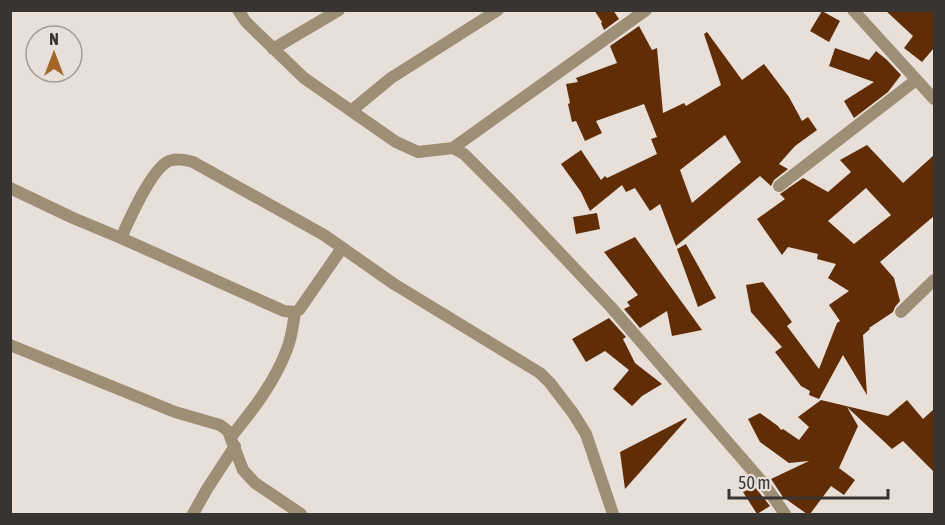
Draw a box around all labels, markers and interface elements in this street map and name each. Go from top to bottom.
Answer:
north arrow [24,24,84,84]
text: N [49,30,59,48]
scale bar [729,462,888,500]
text: 50 m [738,472,770,493]

